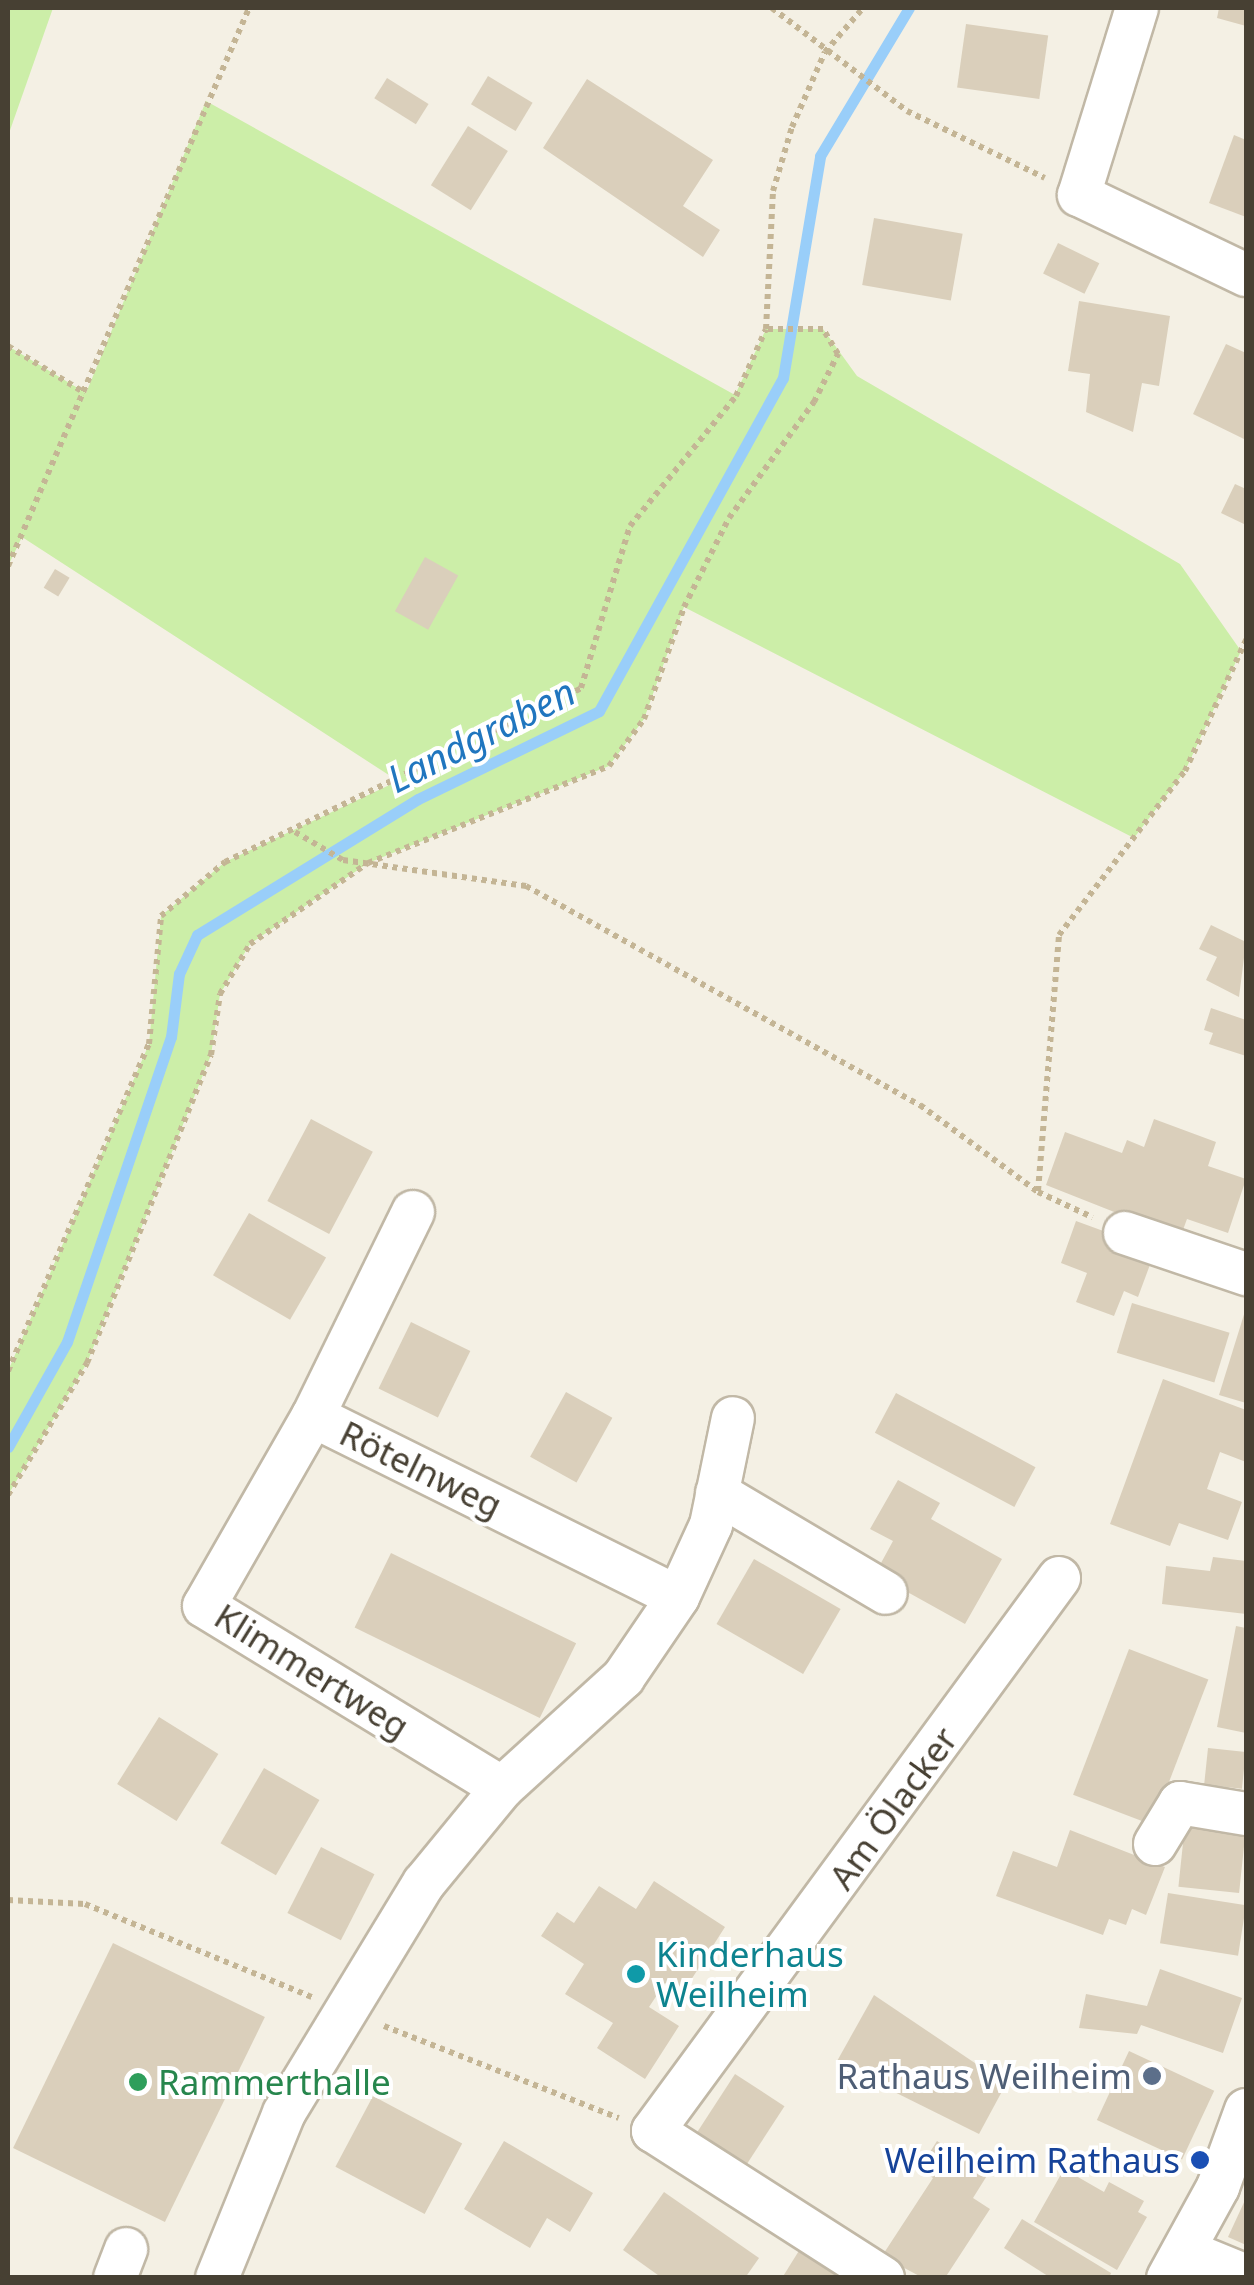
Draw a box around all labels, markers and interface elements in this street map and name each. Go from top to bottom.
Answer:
water label: Landgraben [379,668,583,802]
street label: Rötelnweg [333,1412,509,1526]
street label: Klimmertweg [207,1595,417,1747]
street label: Am Ölacker [820,1719,966,1897]
place label: Kinderhaus Weilheim [656,1933,844,2015]
marker: Kinderhaus Weilheim [625,1963,647,1985]
place label: Rathaus Weilheim [836,2055,1132,2097]
place label: Rammerthalle [158,2061,391,2103]
marker: Rathaus Weilheim [1141,2065,1163,2087]
marker: Rammerthalle [127,2071,149,2093]
place label: Weilheim Rathaus [884,2139,1180,2181]
marker: Weilheim Rathaus [1189,2149,1211,2171]

